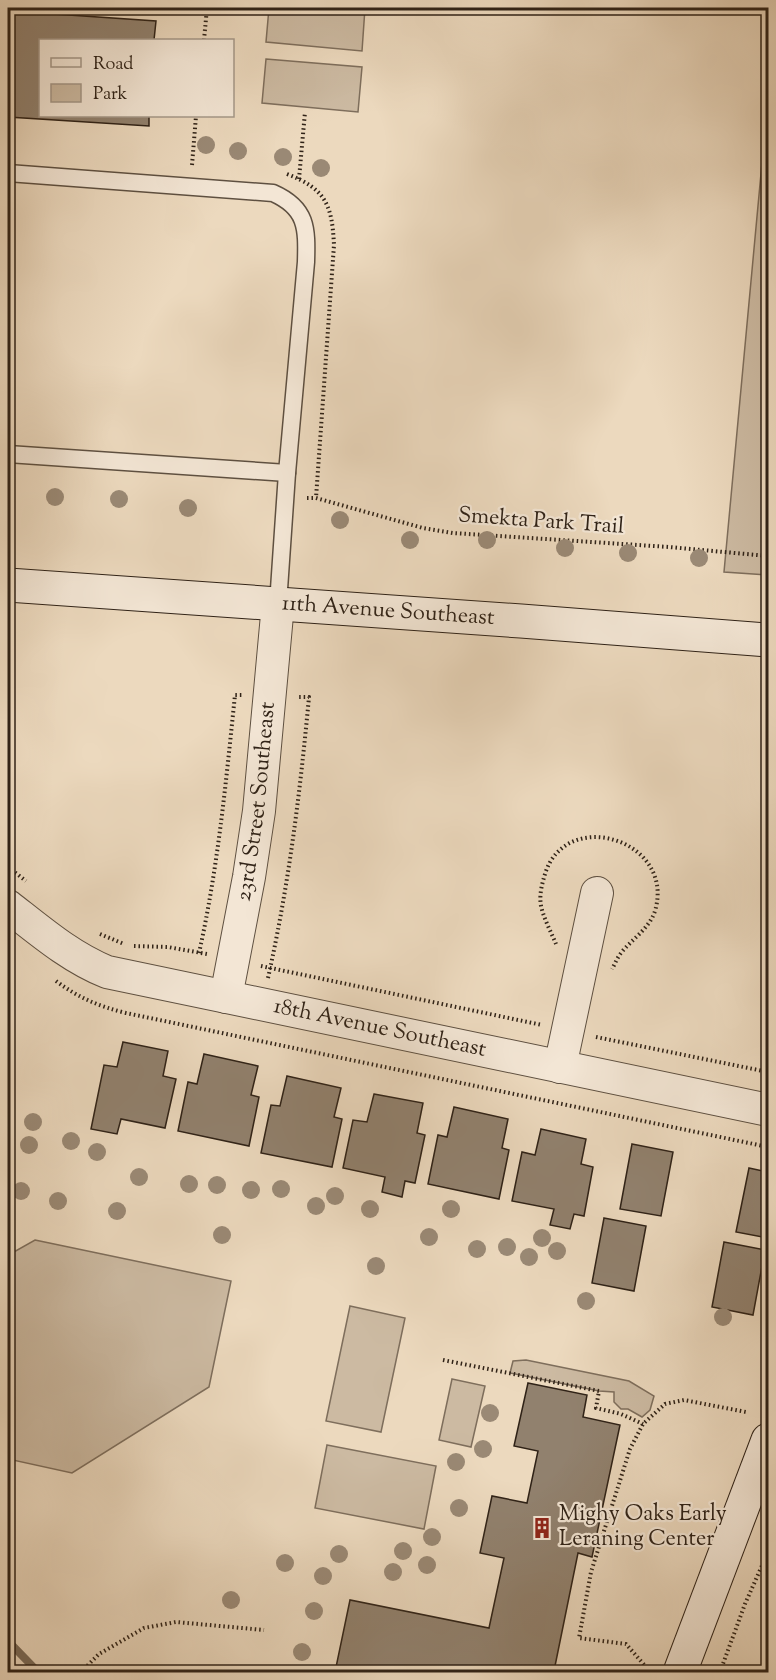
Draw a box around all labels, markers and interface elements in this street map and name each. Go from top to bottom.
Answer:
legend [39,39,234,117]
text: Road [93,52,133,78]
text: Park [93,82,128,108]
street label: Smekta Park Trail [457,500,625,544]
street label: 11th Avenue Southeast [281,588,496,635]
street label: 23rd Street Southeast [229,700,285,904]
street label: 18th Avenue Southeast [270,991,489,1067]
place label: Mighy Oaks Early Leraning Center [559,1499,727,1556]
building icon: Mighy Oaks Early Leraning Center [530,1516,554,1540]

